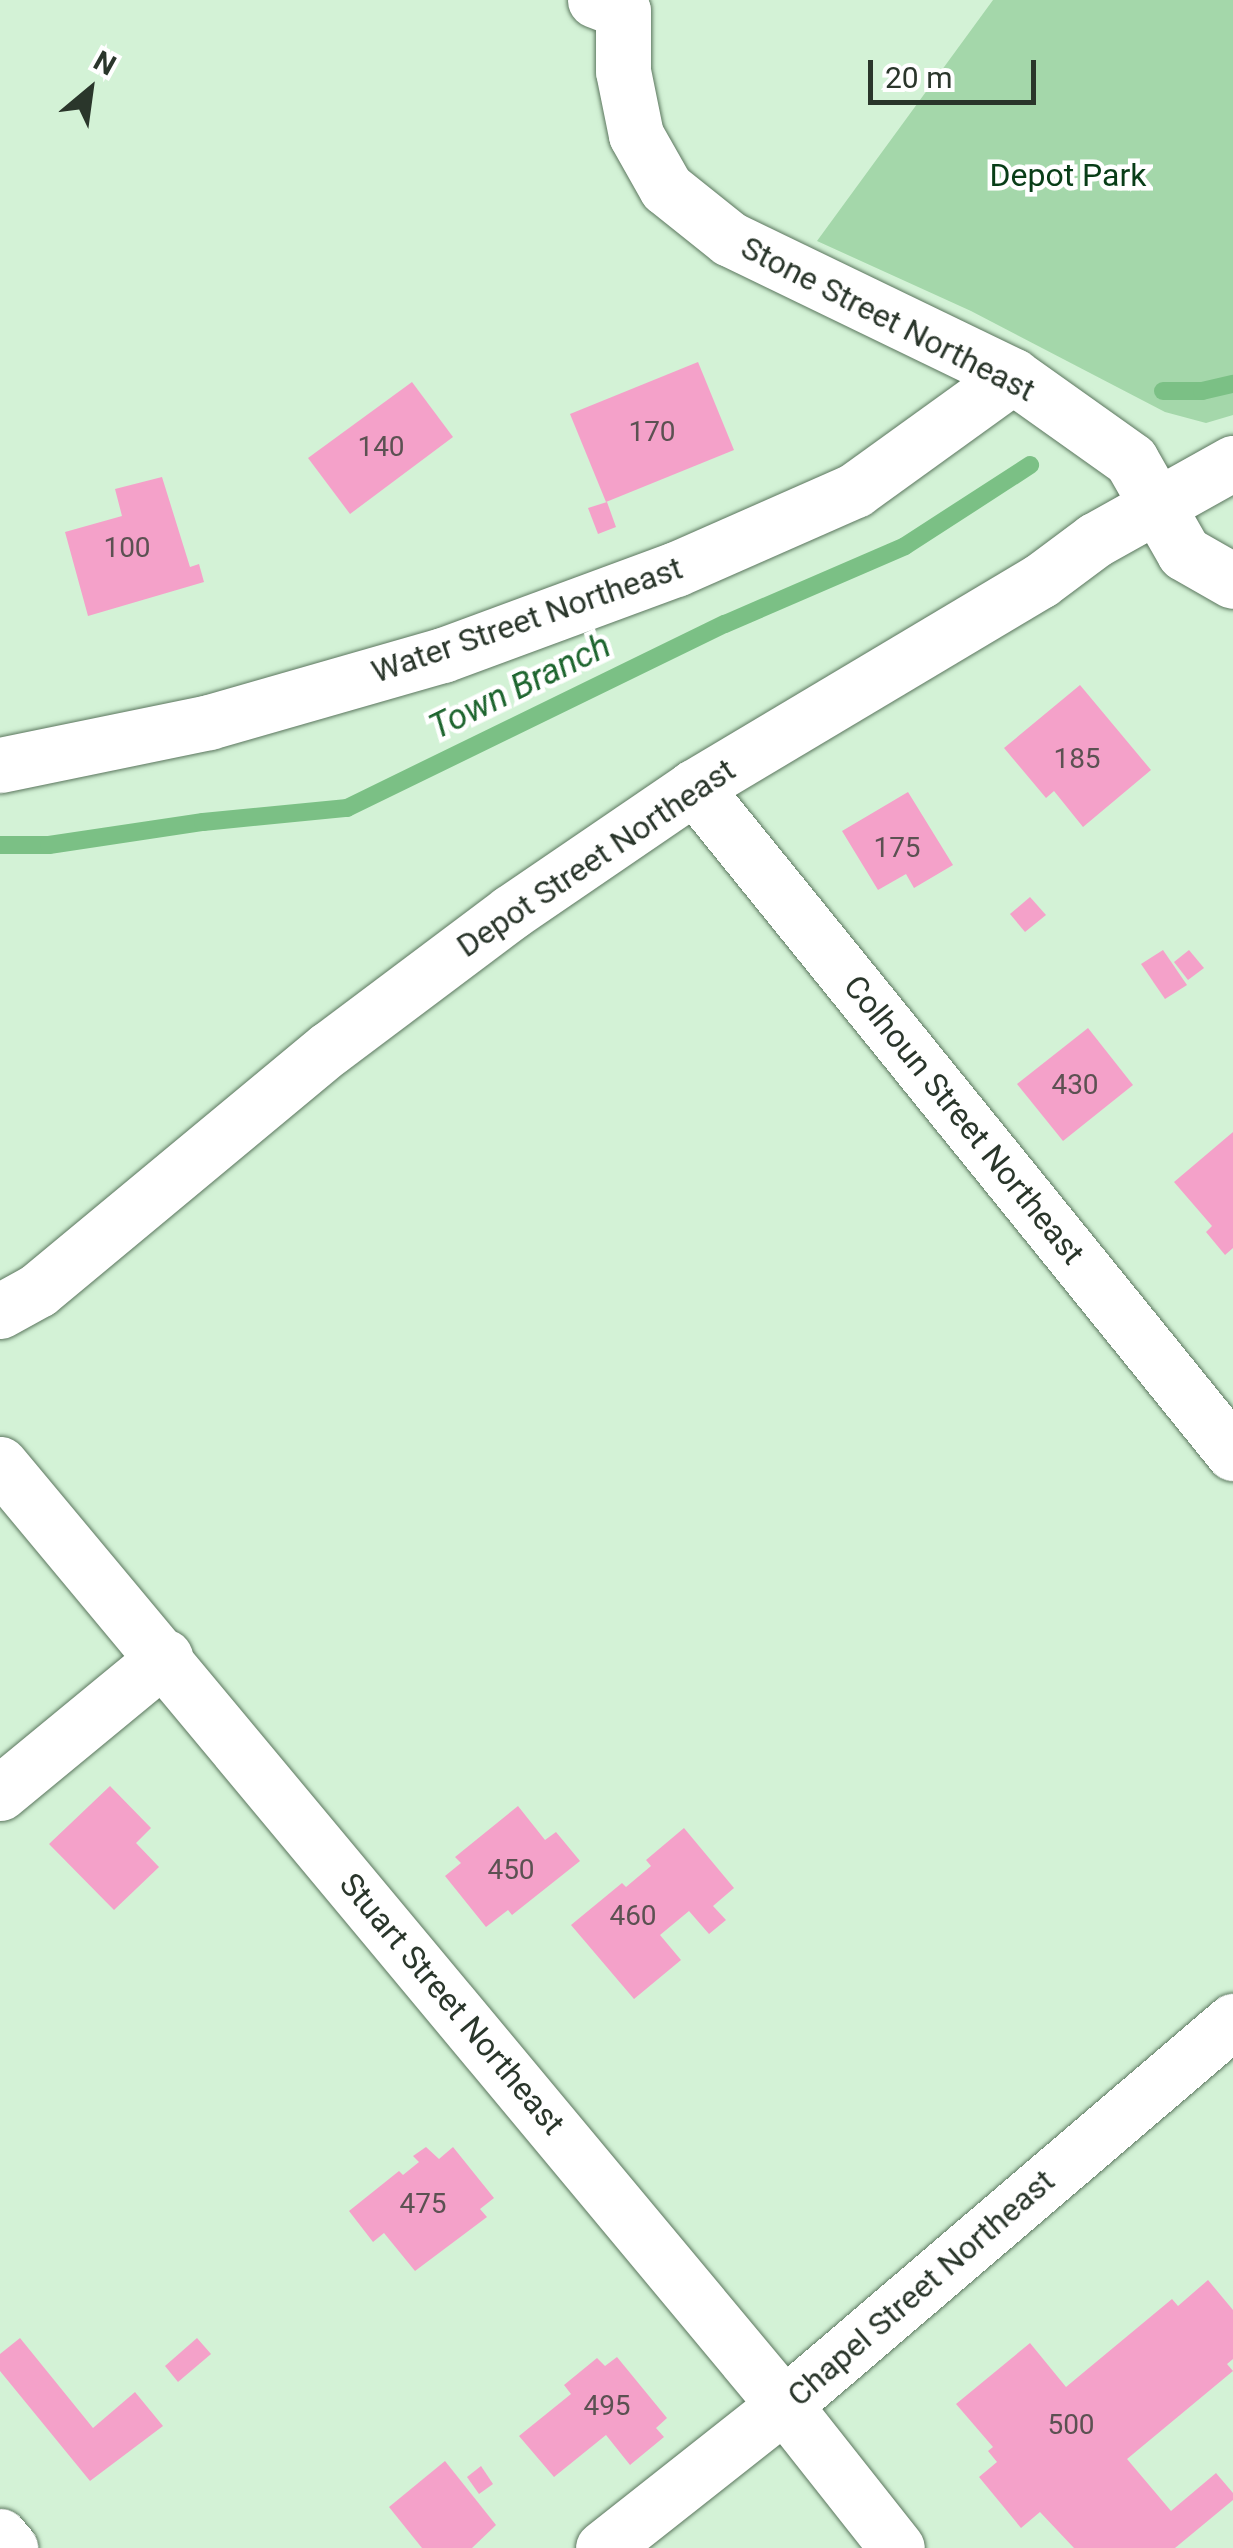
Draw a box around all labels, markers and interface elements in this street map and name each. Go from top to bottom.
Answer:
north arrow [40,40,140,140]
scale bar [873,40,1040,102]
text: N [88,44,121,83]
text: 20 m [885,60,952,95]
park label: Depot Park [989,156,1147,194]
street label: Stone Street Northeast [735,228,1041,410]
house number: 170 [628,415,676,449]
house number: 140 [357,430,405,464]
house number: 100 [103,531,151,565]
street label: Water Street Northeast [367,549,687,691]
water label: Town Branch [423,625,617,749]
house number: 185 [1053,742,1101,776]
street label: Depot Street Northeast [450,751,742,965]
house number: 175 [873,831,921,865]
street label: Colhoun Street Northeast [836,968,1092,1272]
house number: 430 [1051,1068,1099,1102]
house number: 450 [487,1853,535,1887]
street label: Stuart Street Northeast [332,1866,572,2142]
house number: 460 [609,1899,657,1933]
street label: Chapel Street Northeast [780,2162,1062,2414]
house number: 475 [399,2187,447,2221]
house number: 495 [583,2389,631,2423]
house number: 500 [1047,2408,1095,2442]

